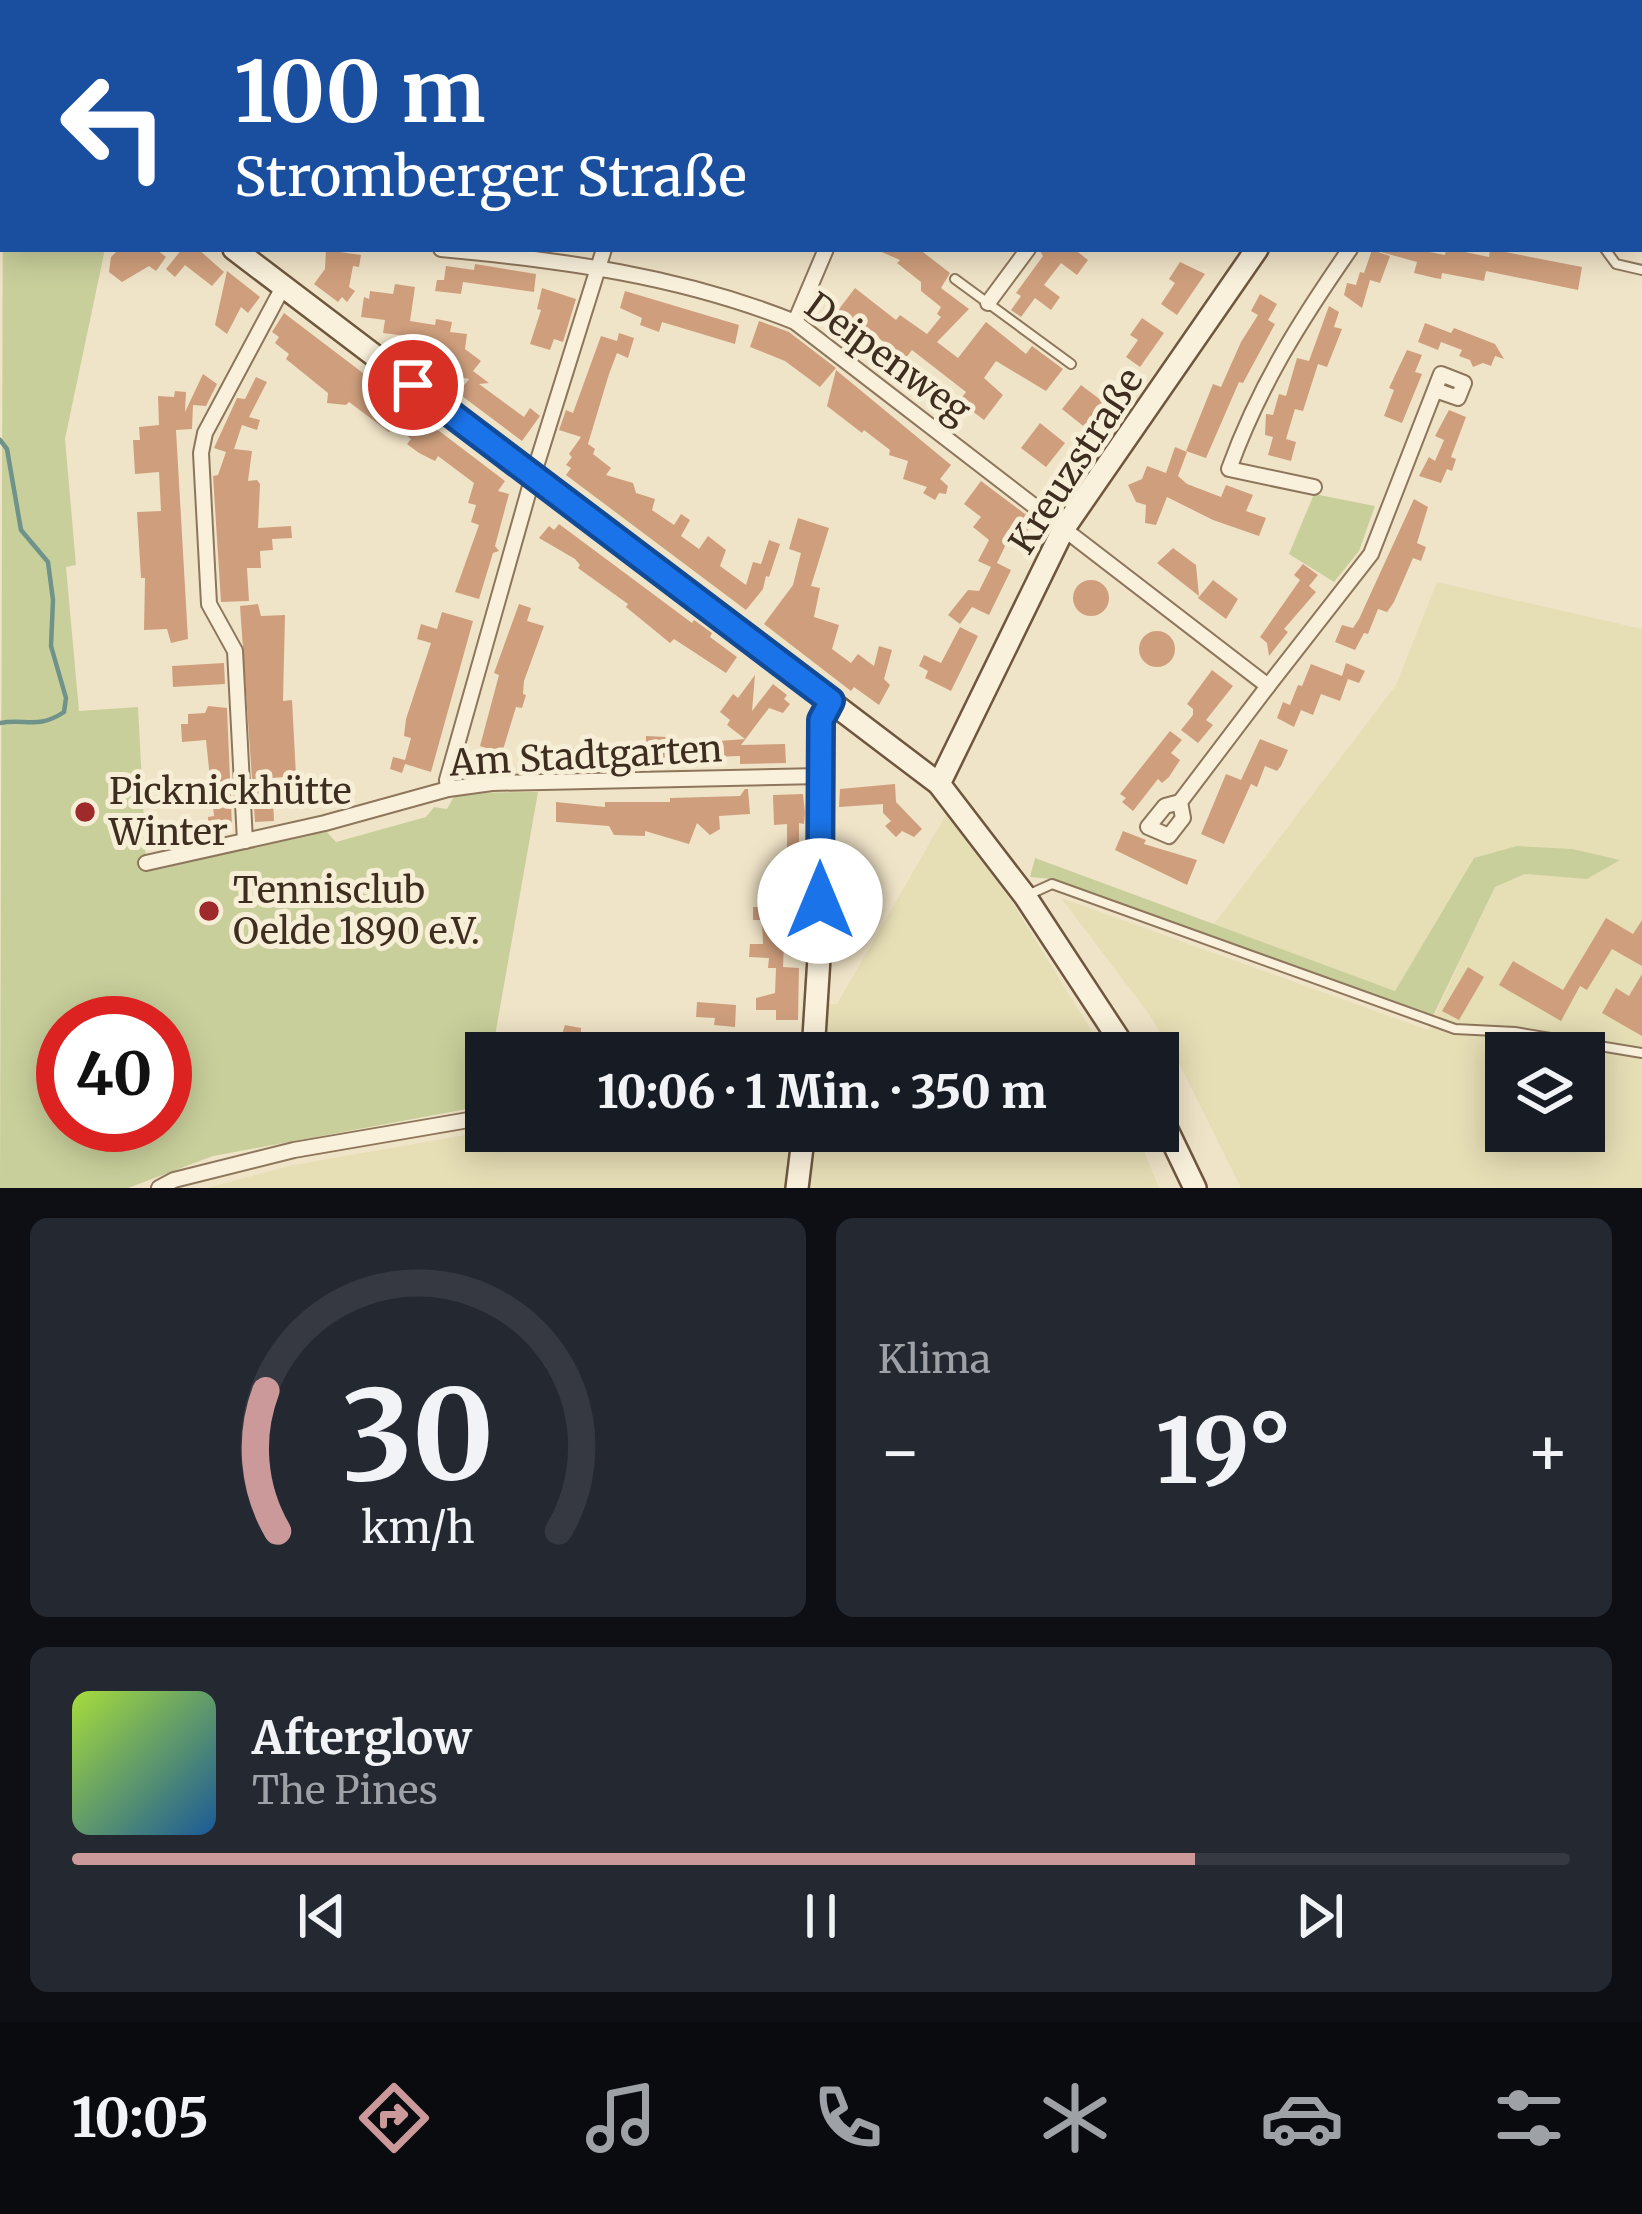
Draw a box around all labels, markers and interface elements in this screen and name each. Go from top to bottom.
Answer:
text: 100 m [234,39,486,145]
icon: left [36,48,192,204]
text: Stromberger Straße [234,143,747,211]
street label: Deipenweg [796,283,980,433]
pin [362,334,464,436]
icon: arrive [380,352,446,418]
street label: Kreuzstraße [999,360,1153,562]
street label: Am Stadtgarten [448,726,724,786]
place label: Picknickhütte Winter [108,769,352,855]
marker: Picknickhütte Winter [72,799,98,825]
position arrow [757,838,883,964]
place label: Tennisclub Oelde 1890 e.V. [233,868,480,954]
marker: Tennisclub Oelde 1890 e.V. [196,898,222,924]
speed limit sign: 40 [36,996,192,1152]
map controls [1485,1032,1605,1152]
button: layers [1485,1032,1605,1152]
text: 10:06 · 1 Min. · 350 m [597,1064,1047,1120]
text: Klima [878,1335,991,1384]
text: 30 [342,1357,494,1514]
text: 19° [1156,1394,1292,1508]
text: − [878,1410,922,1493]
text: + [1526,1410,1570,1493]
text: km/h [361,1500,475,1554]
text: Afterglow [252,1710,472,1766]
text: The Pines [252,1766,438,1815]
icon: previous [289,1883,355,1949]
icon: pause [788,1883,854,1949]
icon: next [1287,1883,1353,1949]
icon: directions [352,2076,436,2160]
icon: music [579,2076,663,2160]
icon: phone [806,2076,890,2160]
icon: climate [1033,2076,1117,2160]
icon: car [1260,2076,1344,2160]
icon: filters [1487,2076,1571,2160]
text: 10:05 [71,2084,209,2152]

